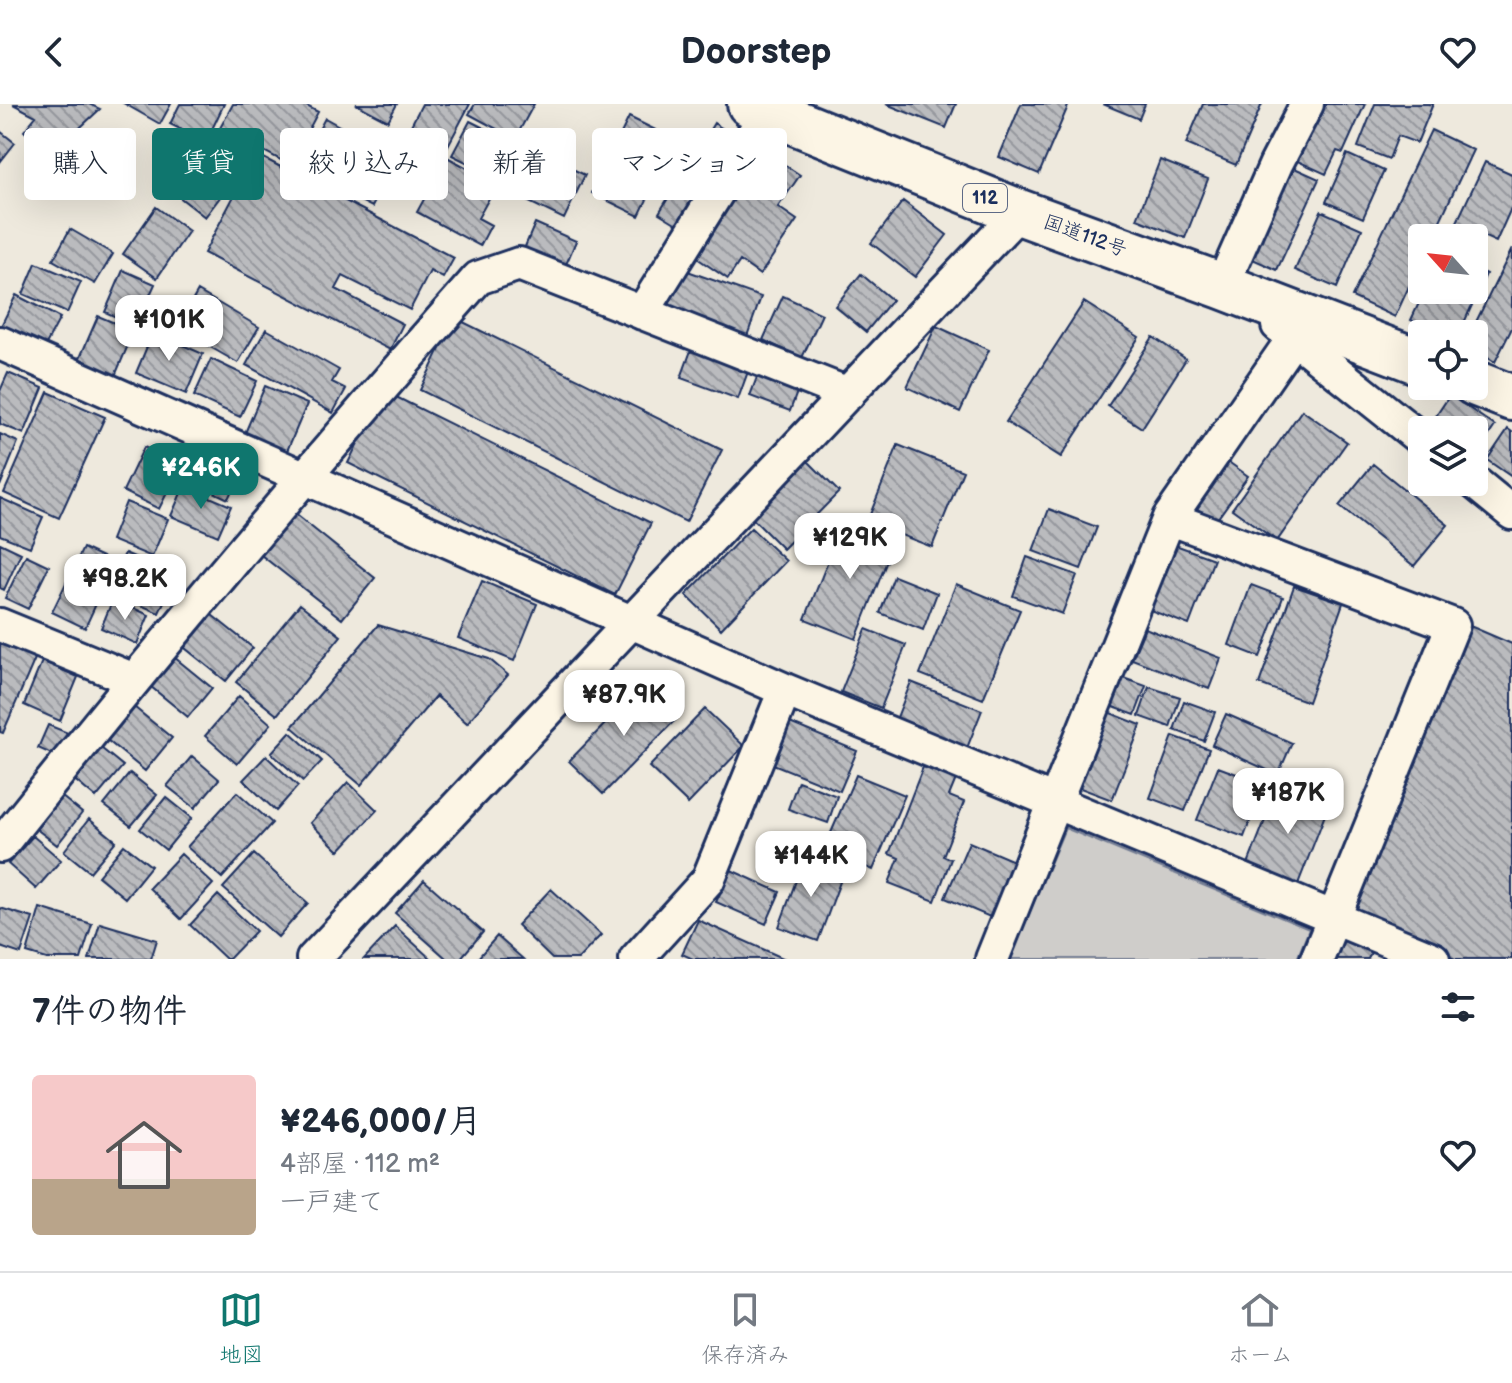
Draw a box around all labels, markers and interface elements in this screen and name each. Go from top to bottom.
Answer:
icon: back [32,30,76,74]
icon: heart [1436,30,1480,74]
text: Doorstep [680,31,832,74]
chip: 購入 [24,128,136,200]
chip: 賃貸 [152,128,264,200]
chip: 絞り込み [280,128,448,200]
chip: 新着 [464,128,576,200]
chip: マンション [592,128,787,200]
road number: 112 [963,184,1007,212]
street label: 国道112号 [1040,210,1130,262]
north arrow [1408,224,1488,304]
map controls [1408,224,1488,496]
pin: ¥101K [113,295,225,363]
text: ¥101K [133,305,205,336]
button: locate [1408,320,1488,400]
button: layers [1408,416,1488,496]
pin: ¥246K [145,443,257,511]
text: ¥246K [161,453,241,484]
pin: ¥129K [794,513,906,581]
text: ¥129K [812,523,888,554]
pin: ¥98.2K [60,554,190,622]
text: ¥98.2K [82,564,168,595]
pin: ¥87.9K [559,670,689,738]
text: ¥87.9K [582,680,666,711]
pin: ¥187K [1232,768,1344,836]
text: ¥187K [1251,778,1325,809]
pin: ¥144K [755,831,867,899]
text: ¥144K [773,841,849,872]
icon: filters [1436,985,1480,1029]
text: 7件の物件 [32,991,187,1032]
text: ¥246,000/月 [280,1101,482,1142]
icon: home [96,1107,192,1203]
icon: heart [1436,1133,1480,1177]
text: 4部屋 · 112 m² [280,1149,440,1180]
text: 一戸建て [280,1187,384,1218]
tab: 地図 [219,1288,263,1369]
tab: 保存済み [701,1288,789,1369]
tab: ホーム [1228,1288,1293,1369]

